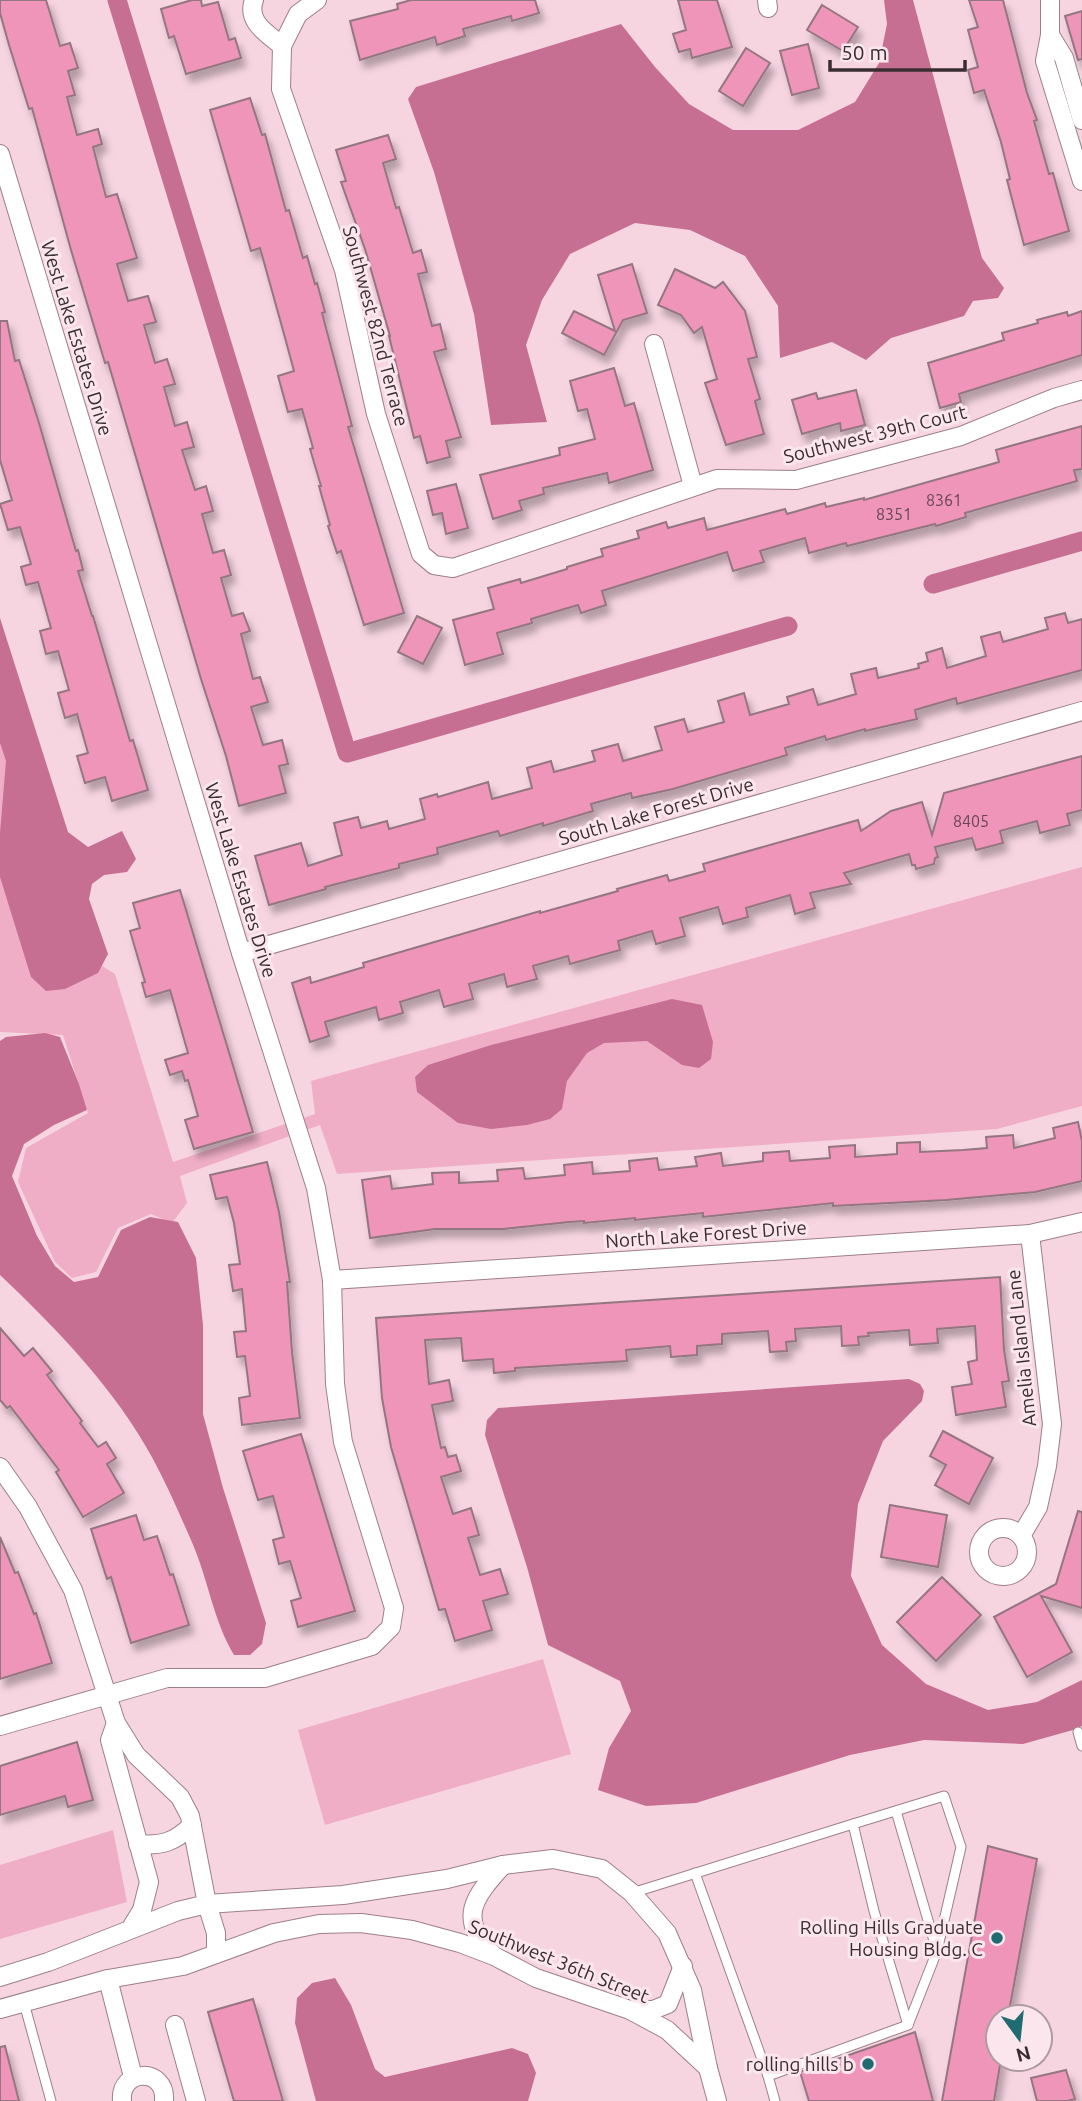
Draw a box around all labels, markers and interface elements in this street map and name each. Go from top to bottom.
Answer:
scale bar [830,28,965,72]
text: 50 m [841,40,888,64]
street label: Southwest 82nd Terrace [339,223,413,429]
street label: West Lake Estates Drive [37,238,117,438]
street label: Southwest 39th Court [781,400,969,467]
house number: 8361 [926,491,962,509]
house number: 8351 [876,505,912,523]
street label: South Lake Forest Drive [556,773,756,849]
street label: West Lake Estates Drive [201,780,281,980]
house number: 8405 [953,812,989,830]
street label: North Lake Forest Drive [605,1216,807,1252]
street label: Amelia Island Lane [1002,1268,1040,1428]
street label: Southwest 36th Street [466,1915,653,2007]
place label: Rolling Hills Graduate Housing Bldg. C [800,1916,983,1960]
marker: Rolling Hills Graduate Housing Bldg. C [989,1930,1005,1946]
north arrow [984,2003,1054,2073]
text: N [1014,2042,1033,2067]
place label: rolling hills b [746,2053,854,2075]
marker: rolling hills b [860,2056,876,2072]

